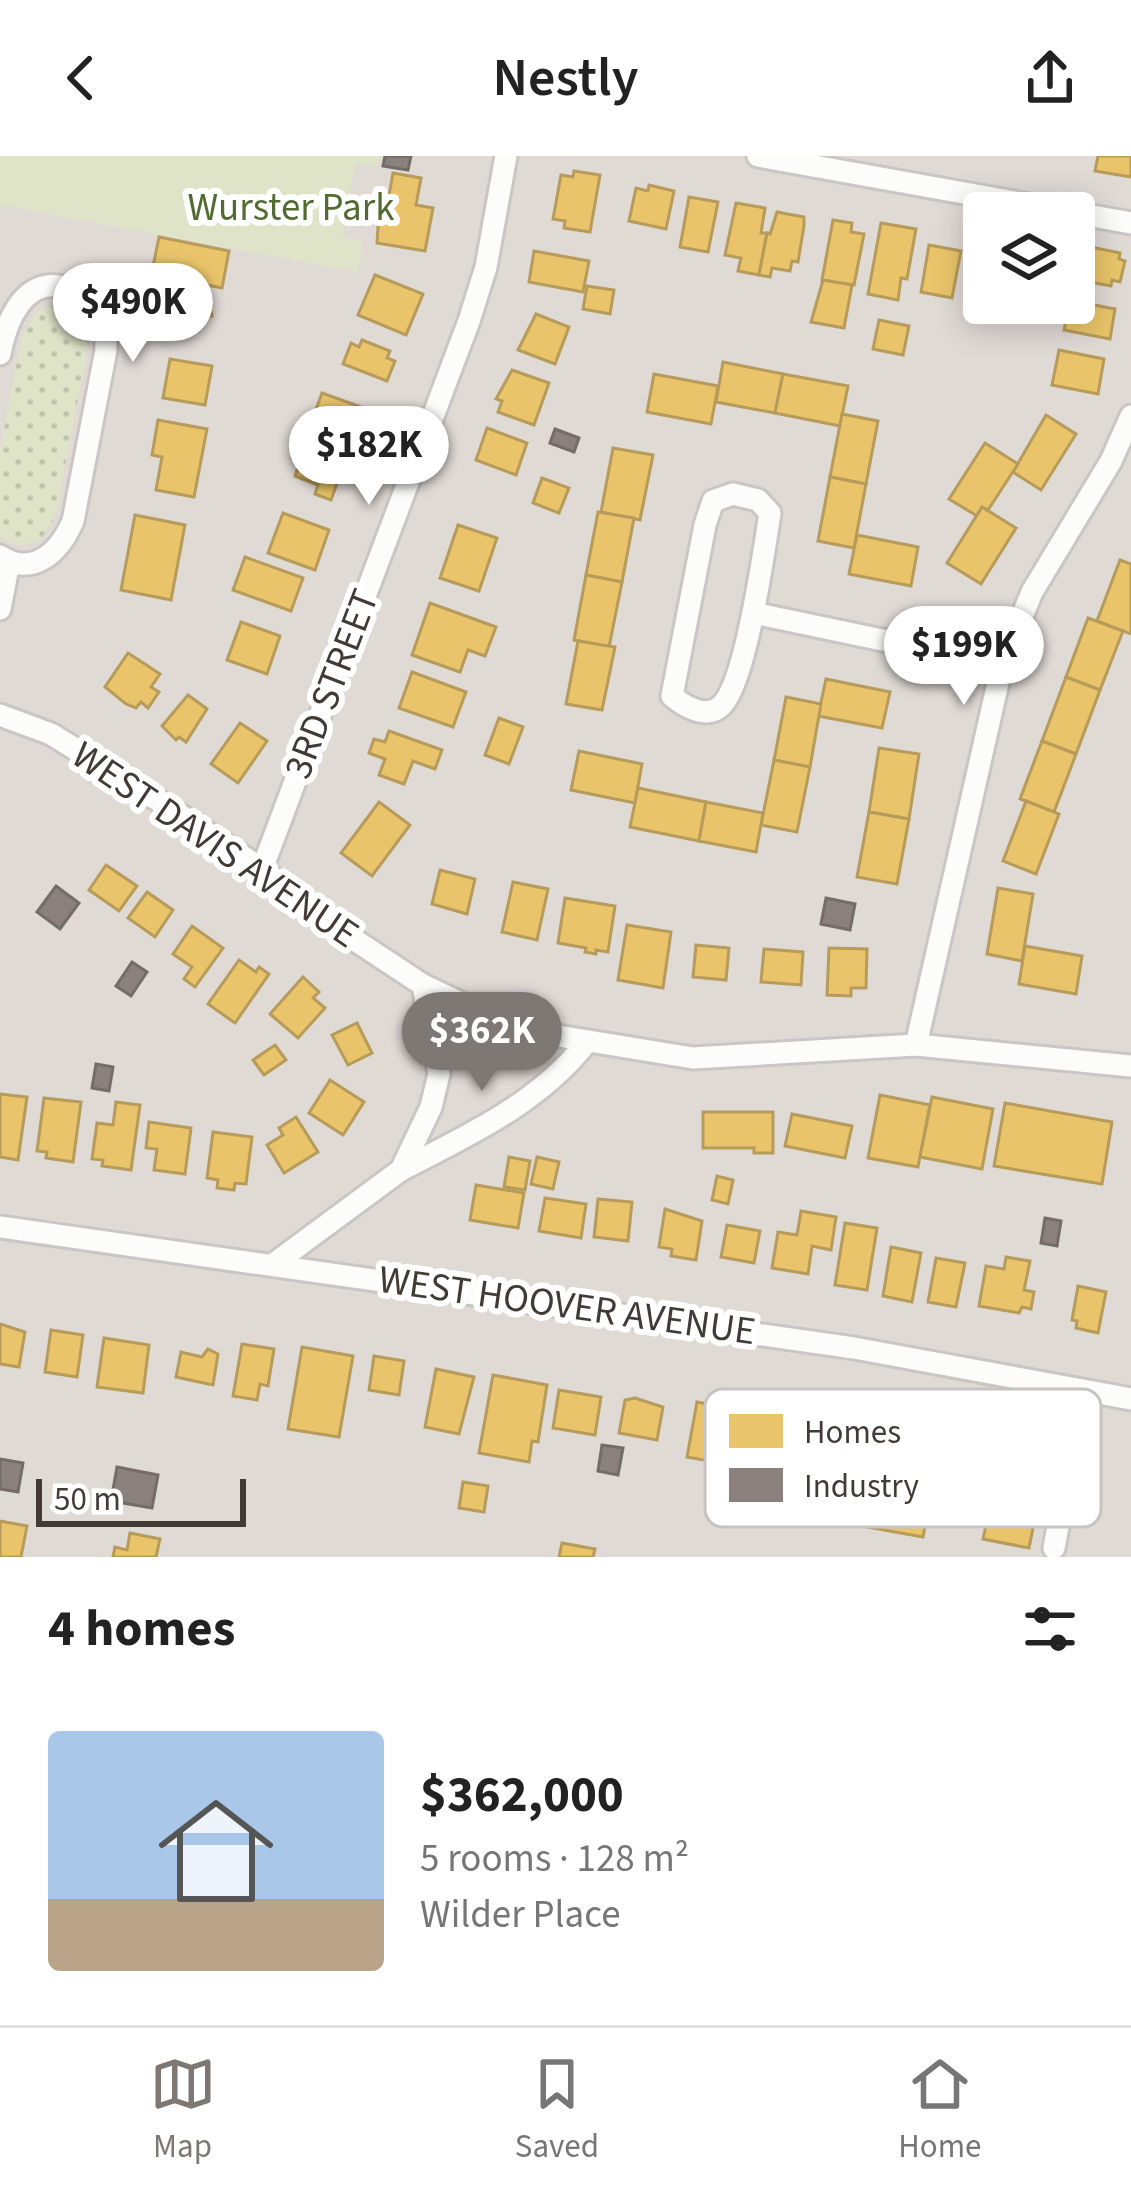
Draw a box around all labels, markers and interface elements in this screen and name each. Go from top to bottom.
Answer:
text: Nestly [493,40,638,117]
icon: back [48,45,114,111]
icon: share [1017,45,1083,111]
park label: Wurster Park [187,180,395,236]
map controls [963,192,1095,324]
button: layers [963,192,1095,324]
pin: $490K [49,263,217,365]
text: $490K [80,274,186,330]
pin: $182K [285,406,453,508]
text: $182K [316,417,422,473]
street label: 3RD STREET [270,581,394,787]
pin: $199K [880,606,1048,708]
text: $199K [911,617,1017,673]
street label: WEST DAVIS AVENUE [60,728,370,962]
pin: $362K [398,992,566,1094]
text: $362K [429,1003,535,1059]
street label: WEST HOOVER AVENUE [375,1252,759,1360]
legend [705,1389,1101,1527]
text: Homes [804,1409,901,1456]
text: Industry [804,1463,920,1510]
scale bar [36,1473,246,1526]
text: 50 m [54,1476,121,1523]
text: 4 homes [48,1593,235,1665]
icon: filters [1017,1596,1083,1662]
text: $362,000 [420,1759,624,1831]
icon: home [144,1779,288,1923]
text: 5 rooms · 128 m² [420,1831,689,1887]
text: Wilder Place [420,1887,621,1943]
tab: Map [150,2051,216,2170]
tab: Saved [515,2051,599,2170]
tab: Home [898,2051,981,2170]

